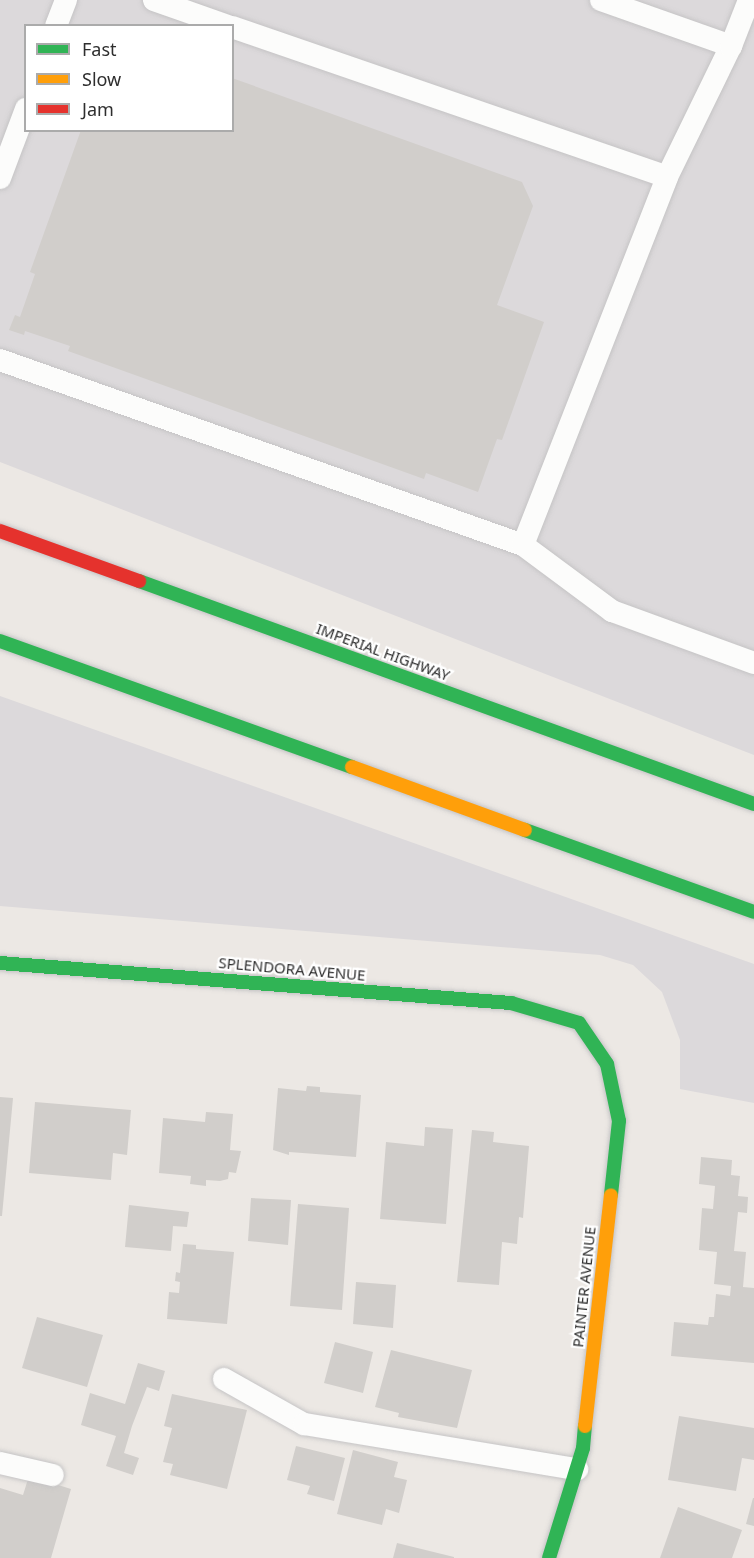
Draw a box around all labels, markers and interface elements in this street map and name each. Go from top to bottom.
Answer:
legend [24,24,234,132]
text: Fast [82,37,117,61]
text: Slow [82,67,121,91]
text: Jam [82,97,114,121]
street label: IMPERIAL HIGHWAY [314,619,452,685]
street label: SPLENDORA AVENUE [218,954,366,984]
street label: PAINTER AVENUE [569,1226,599,1348]

